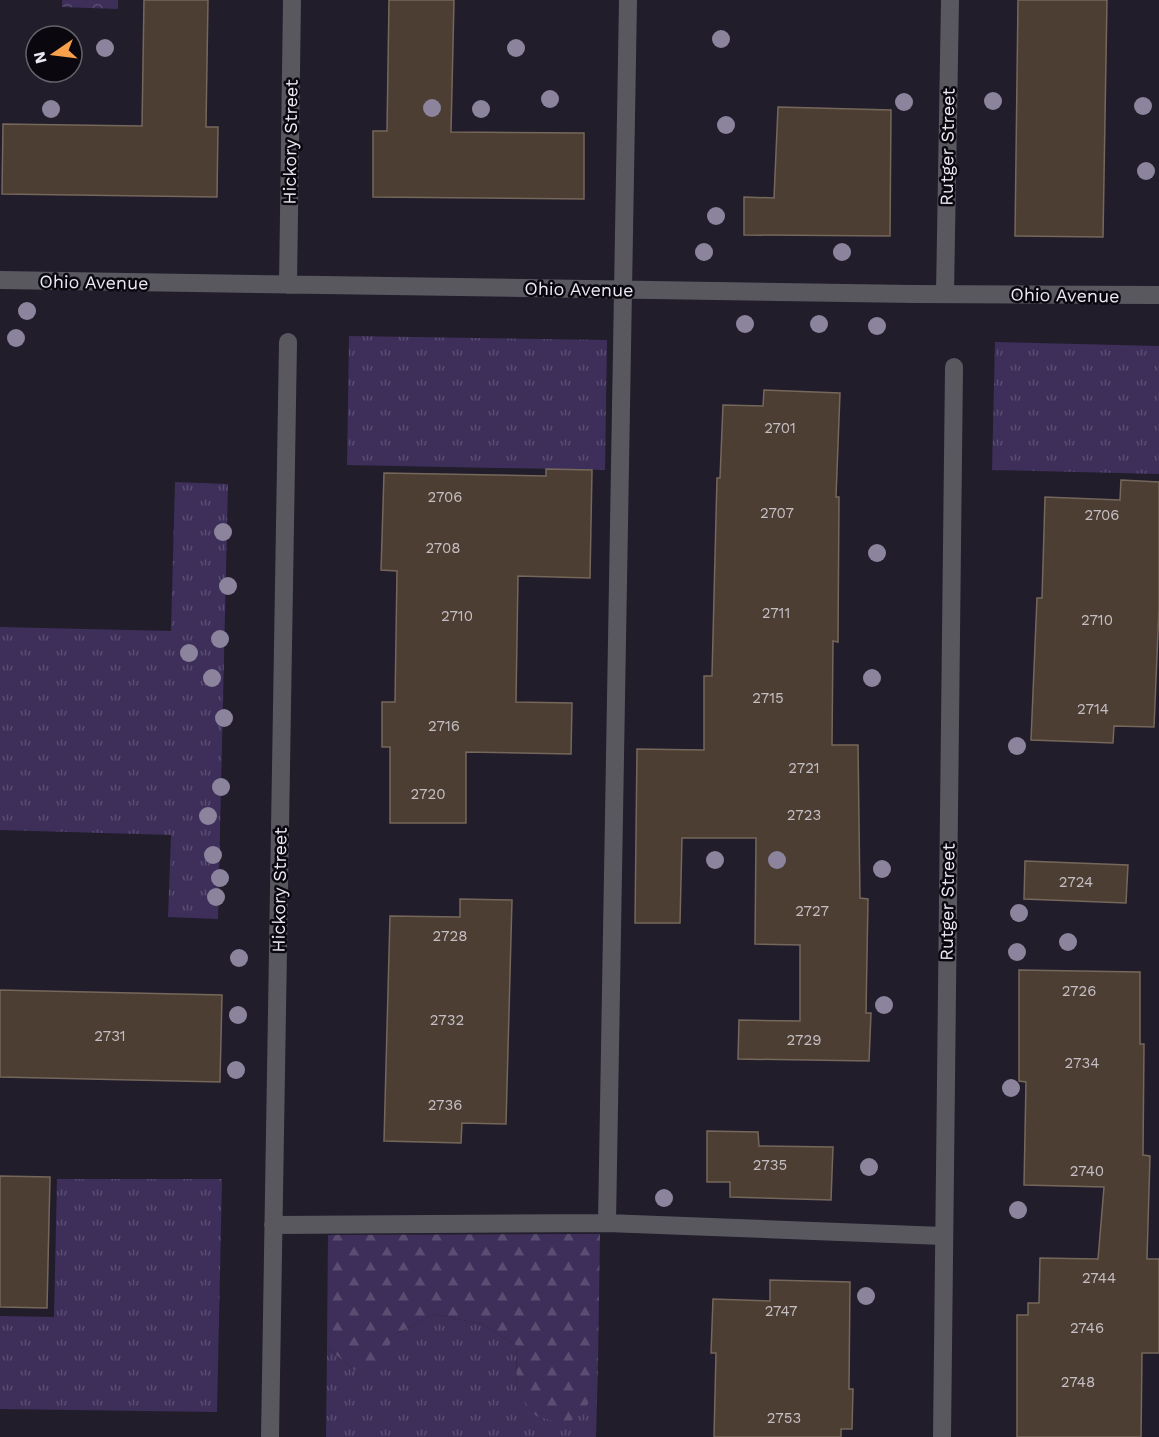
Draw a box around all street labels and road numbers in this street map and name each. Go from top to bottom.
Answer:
street label: Hickory Street [278,79,302,205]
street label: Rutger Street [935,88,959,206]
street label: Ohio Avenue [39,271,149,293]
street label: Ohio Avenue [524,278,634,300]
street label: Ohio Avenue [1010,284,1120,306]
street label: Hickory Street [267,827,291,953]
street label: Rutger Street [935,843,959,961]

